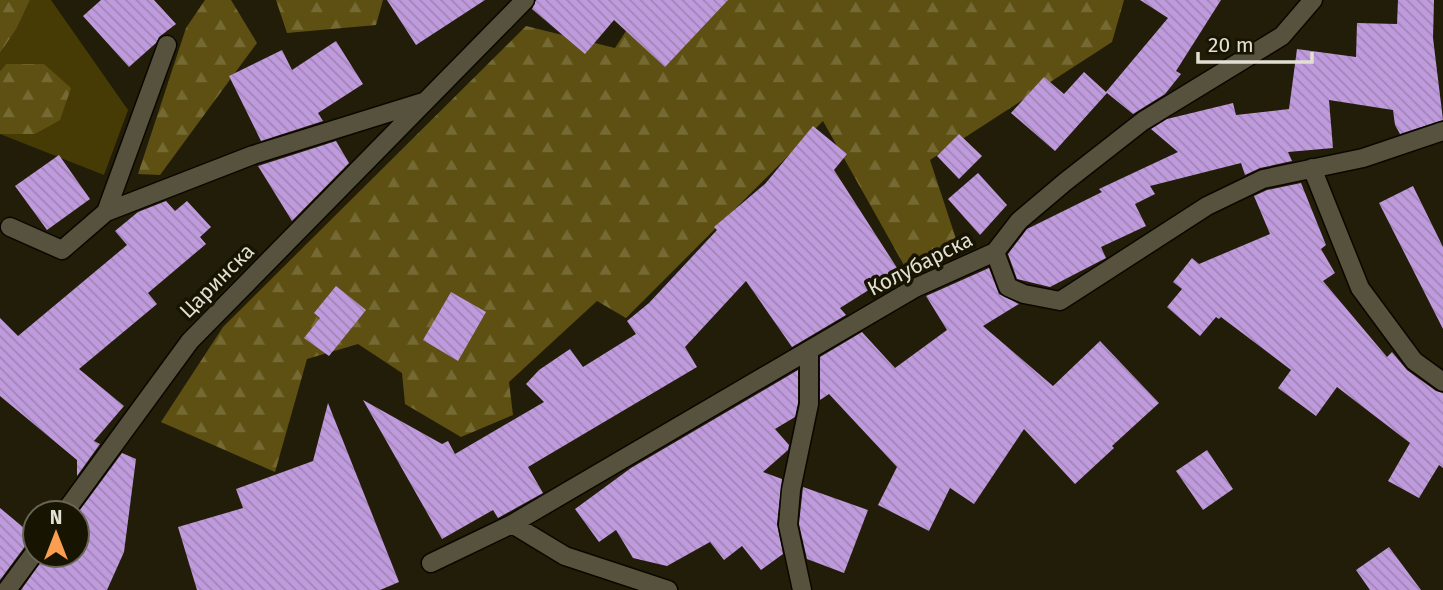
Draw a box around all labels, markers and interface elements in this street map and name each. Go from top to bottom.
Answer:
scale bar [1198,21,1312,65]
text: 20 m [1208,32,1254,58]
street label: Колубарска [863,226,977,302]
street label: Царинска [174,238,260,324]
north arrow [21,499,91,569]
text: N [50,506,62,529]

